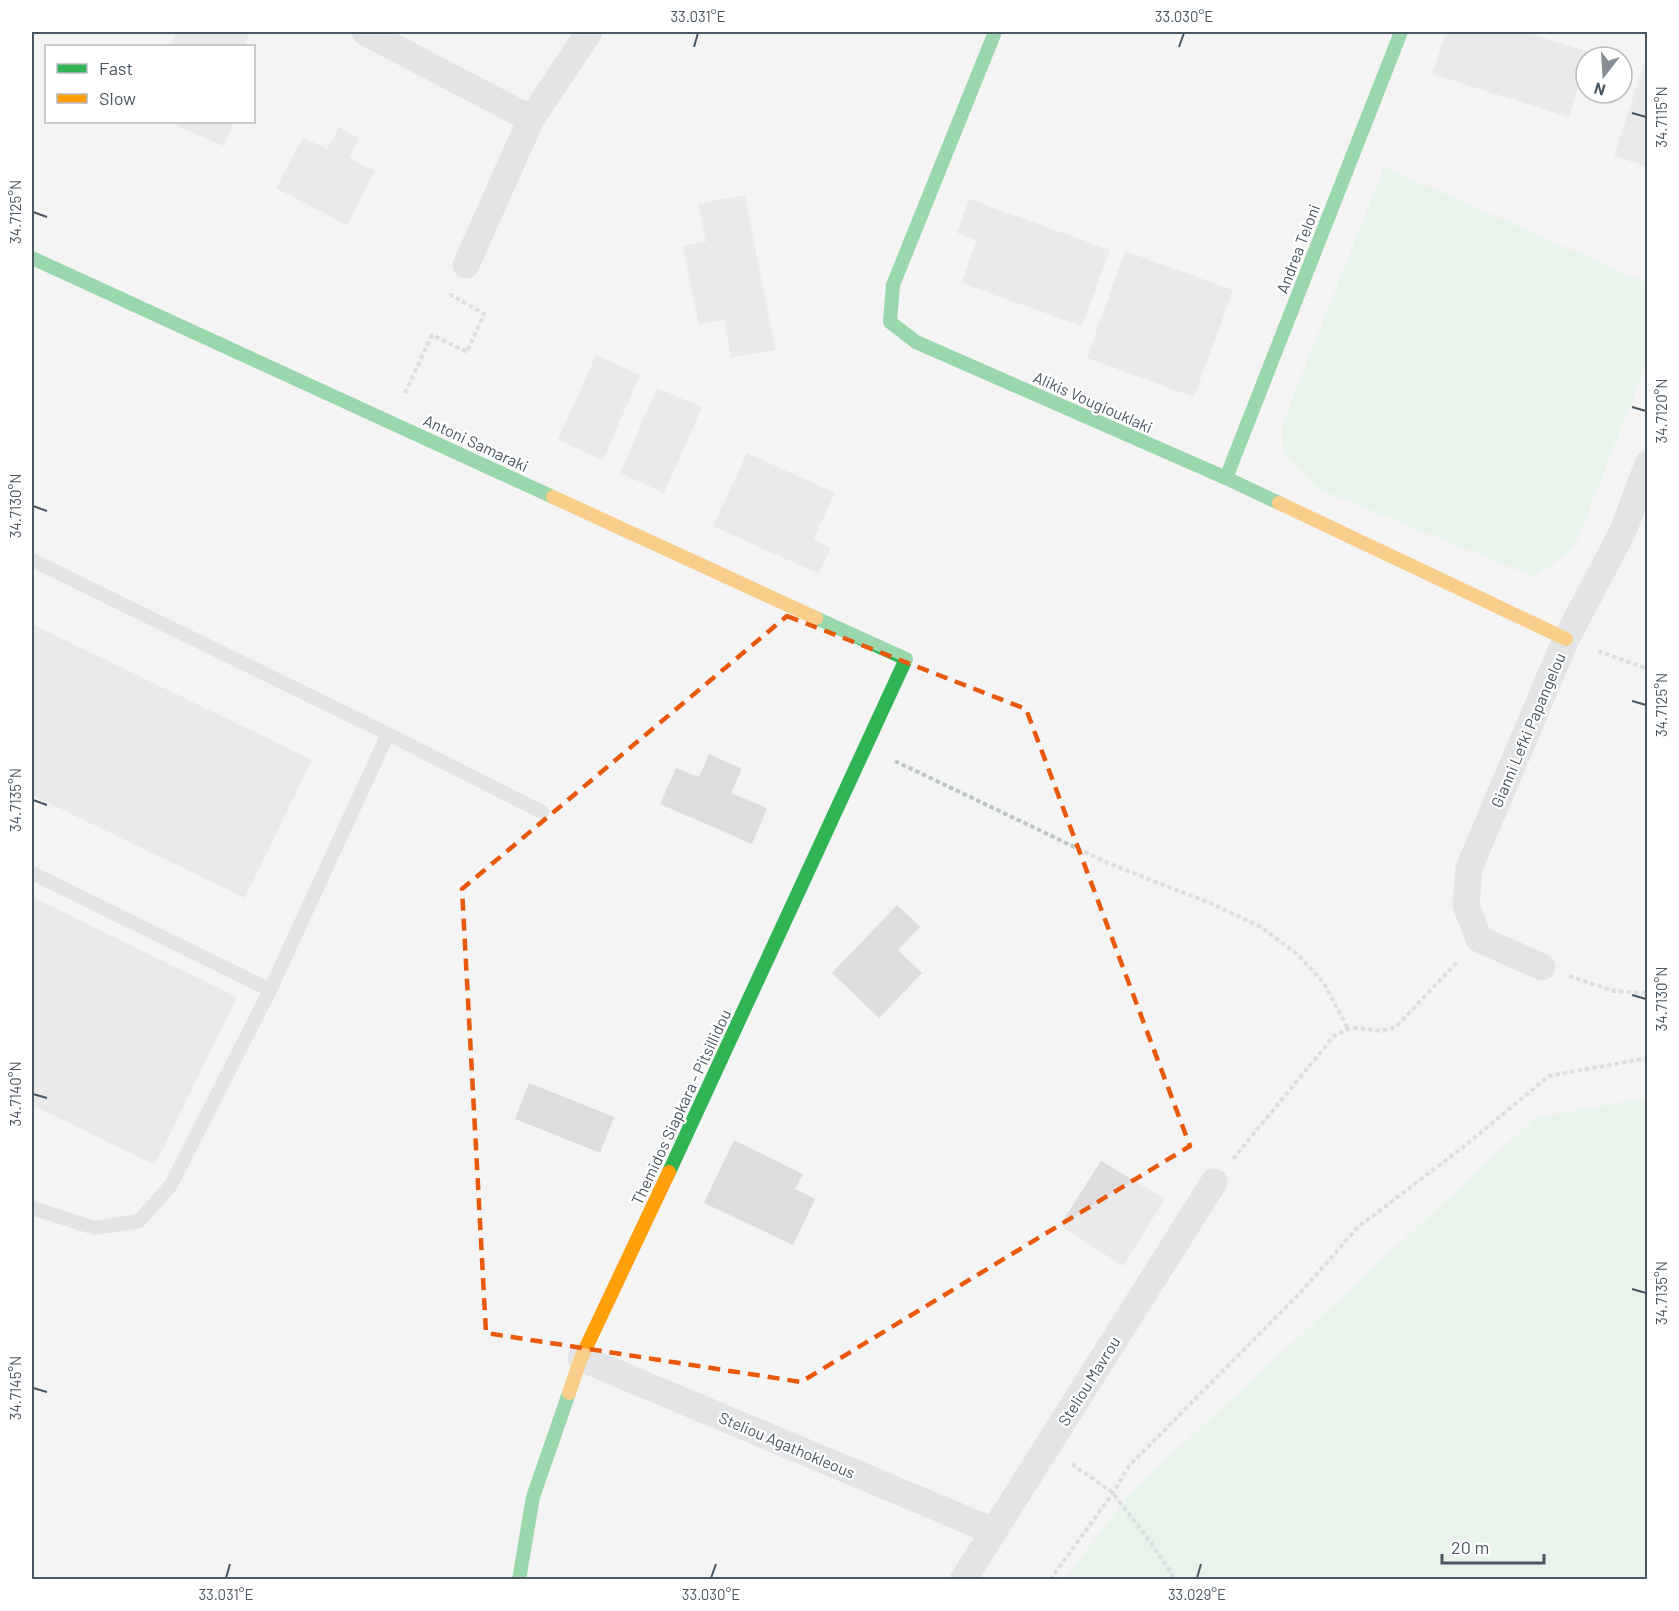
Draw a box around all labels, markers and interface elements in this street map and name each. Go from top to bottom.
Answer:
text: 33.031°E [670,7,726,25]
text: 33.030°E [1155,7,1213,25]
legend [45,45,255,123]
north arrow [1574,45,1634,105]
text: Fast [99,57,133,79]
text: N [1592,79,1607,100]
text: 34.7115°N [1652,86,1670,148]
text: Slow [99,87,136,109]
text: 34.7125°N [6,180,24,244]
street label: Andrea Teloni [1272,201,1323,296]
street label: Alikis Vougiouklaki [1031,367,1156,436]
text: 34.7120°N [1652,379,1670,443]
street label: Antoni Samaraki [421,410,532,475]
text: 34.7130°N [6,474,24,538]
street label: Gianni Lefki Papangelou [1486,650,1569,810]
text: 34.7125°N [1652,673,1670,737]
text: 34.7135°N [6,768,24,832]
text: 34.7130°N [1652,967,1670,1031]
street label: Themidos Siapkara - Pitsillidou [627,1006,734,1208]
text: 34.7140°N [6,1061,24,1127]
text: 34.7135°N [1652,1261,1670,1325]
street label: Steliou Mavrou [1054,1333,1124,1429]
text: 34.7145°N [6,1356,24,1420]
street label: Steliou Agathokleous [716,1407,858,1482]
scale bar [1442,1527,1544,1565]
text: 20 m [1451,1536,1489,1558]
text: 33.031°E [198,1585,254,1603]
text: 33.030°E [682,1585,740,1603]
text: 33.029°E [1168,1585,1226,1603]

